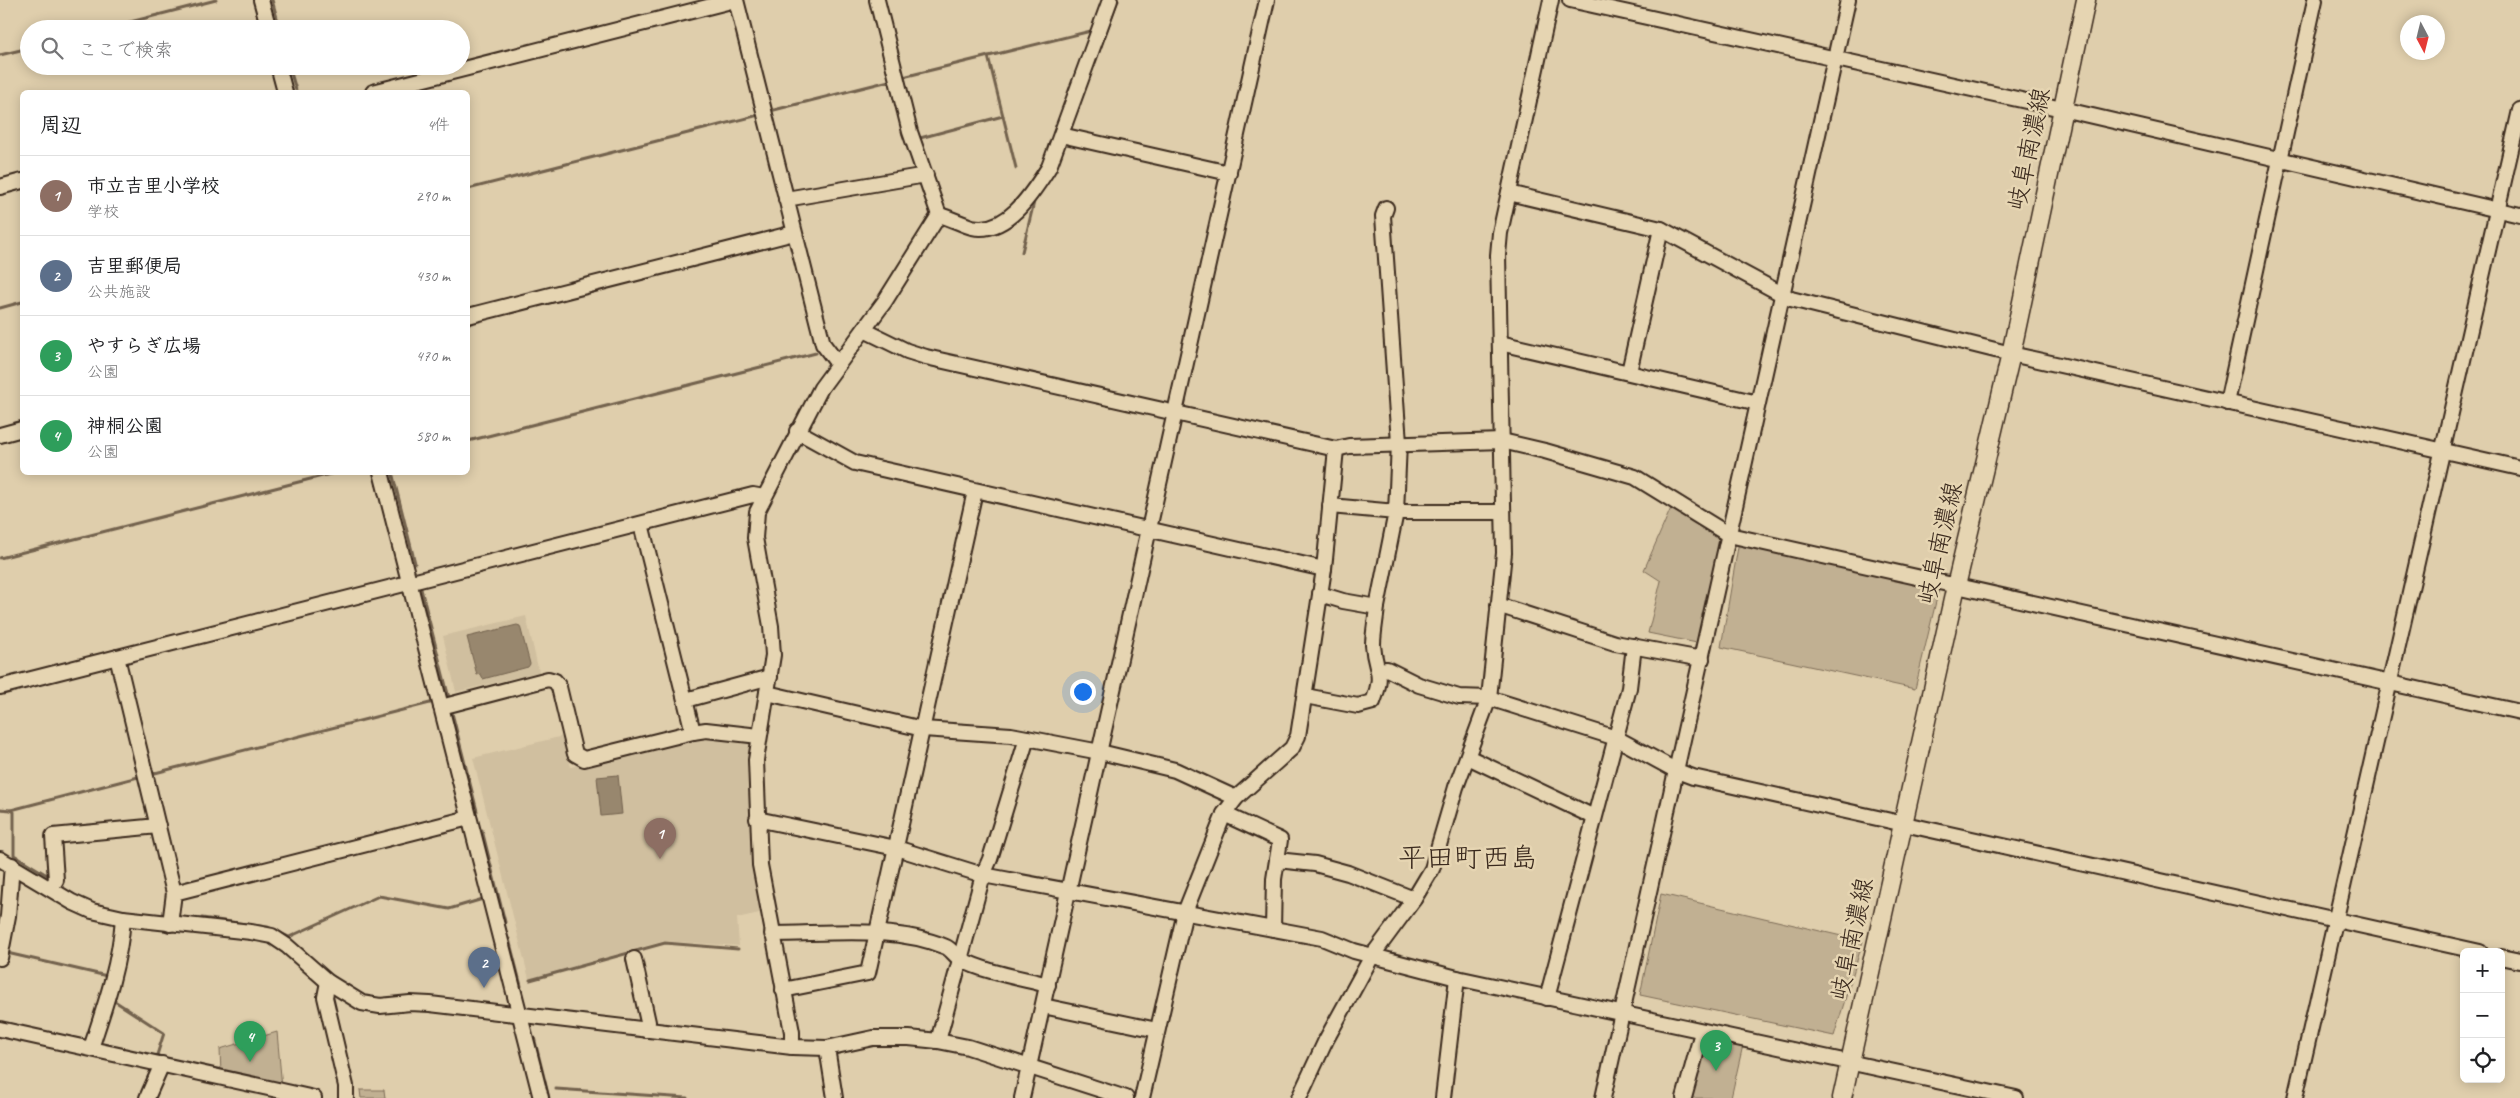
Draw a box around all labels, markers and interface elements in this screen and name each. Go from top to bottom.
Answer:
north arrow [2400,15,2445,60]
search box [20,20,470,75]
icon: search [38,34,66,62]
text: ここで検索 [78,38,173,62]
street label: 岐阜南濃線 [2000,85,2058,213]
text: 周辺 [40,112,82,138]
text: 4件 [427,115,450,135]
text: 市立吉里小学校 [87,174,220,198]
text: 1 [52,186,60,206]
text: 290 m [416,186,450,206]
text: 学校 [87,202,119,222]
text: 吉里郵便局 [87,254,182,278]
text: 2 [52,266,60,286]
text: 430 m [416,266,450,286]
text: 公共施設 [87,282,151,302]
text: やすらぎ広場 [87,334,201,358]
text: 3 [52,346,60,366]
text: 470 m [416,346,450,366]
text: 公園 [87,362,119,382]
text: 神桐公園 [87,414,163,438]
text: 4 [52,426,60,446]
text: 580 m [416,426,450,446]
text: 公園 [87,442,119,462]
street label: 岐阜南濃線 [1910,478,1970,608]
your location [1070,679,1096,705]
pin: 1 [644,818,676,859]
district label: 平田町西島 [1398,840,1538,875]
street label: 岐阜南濃線 [1823,875,1881,1003]
pin: 2 [468,947,500,988]
map controls [2460,948,2505,1083]
button: + [2460,948,2505,993]
button: − [2460,993,2505,1038]
pin: 4 [234,1021,266,1062]
pin: 3 [1700,1030,1732,1071]
button: locate [2460,1038,2505,1083]

